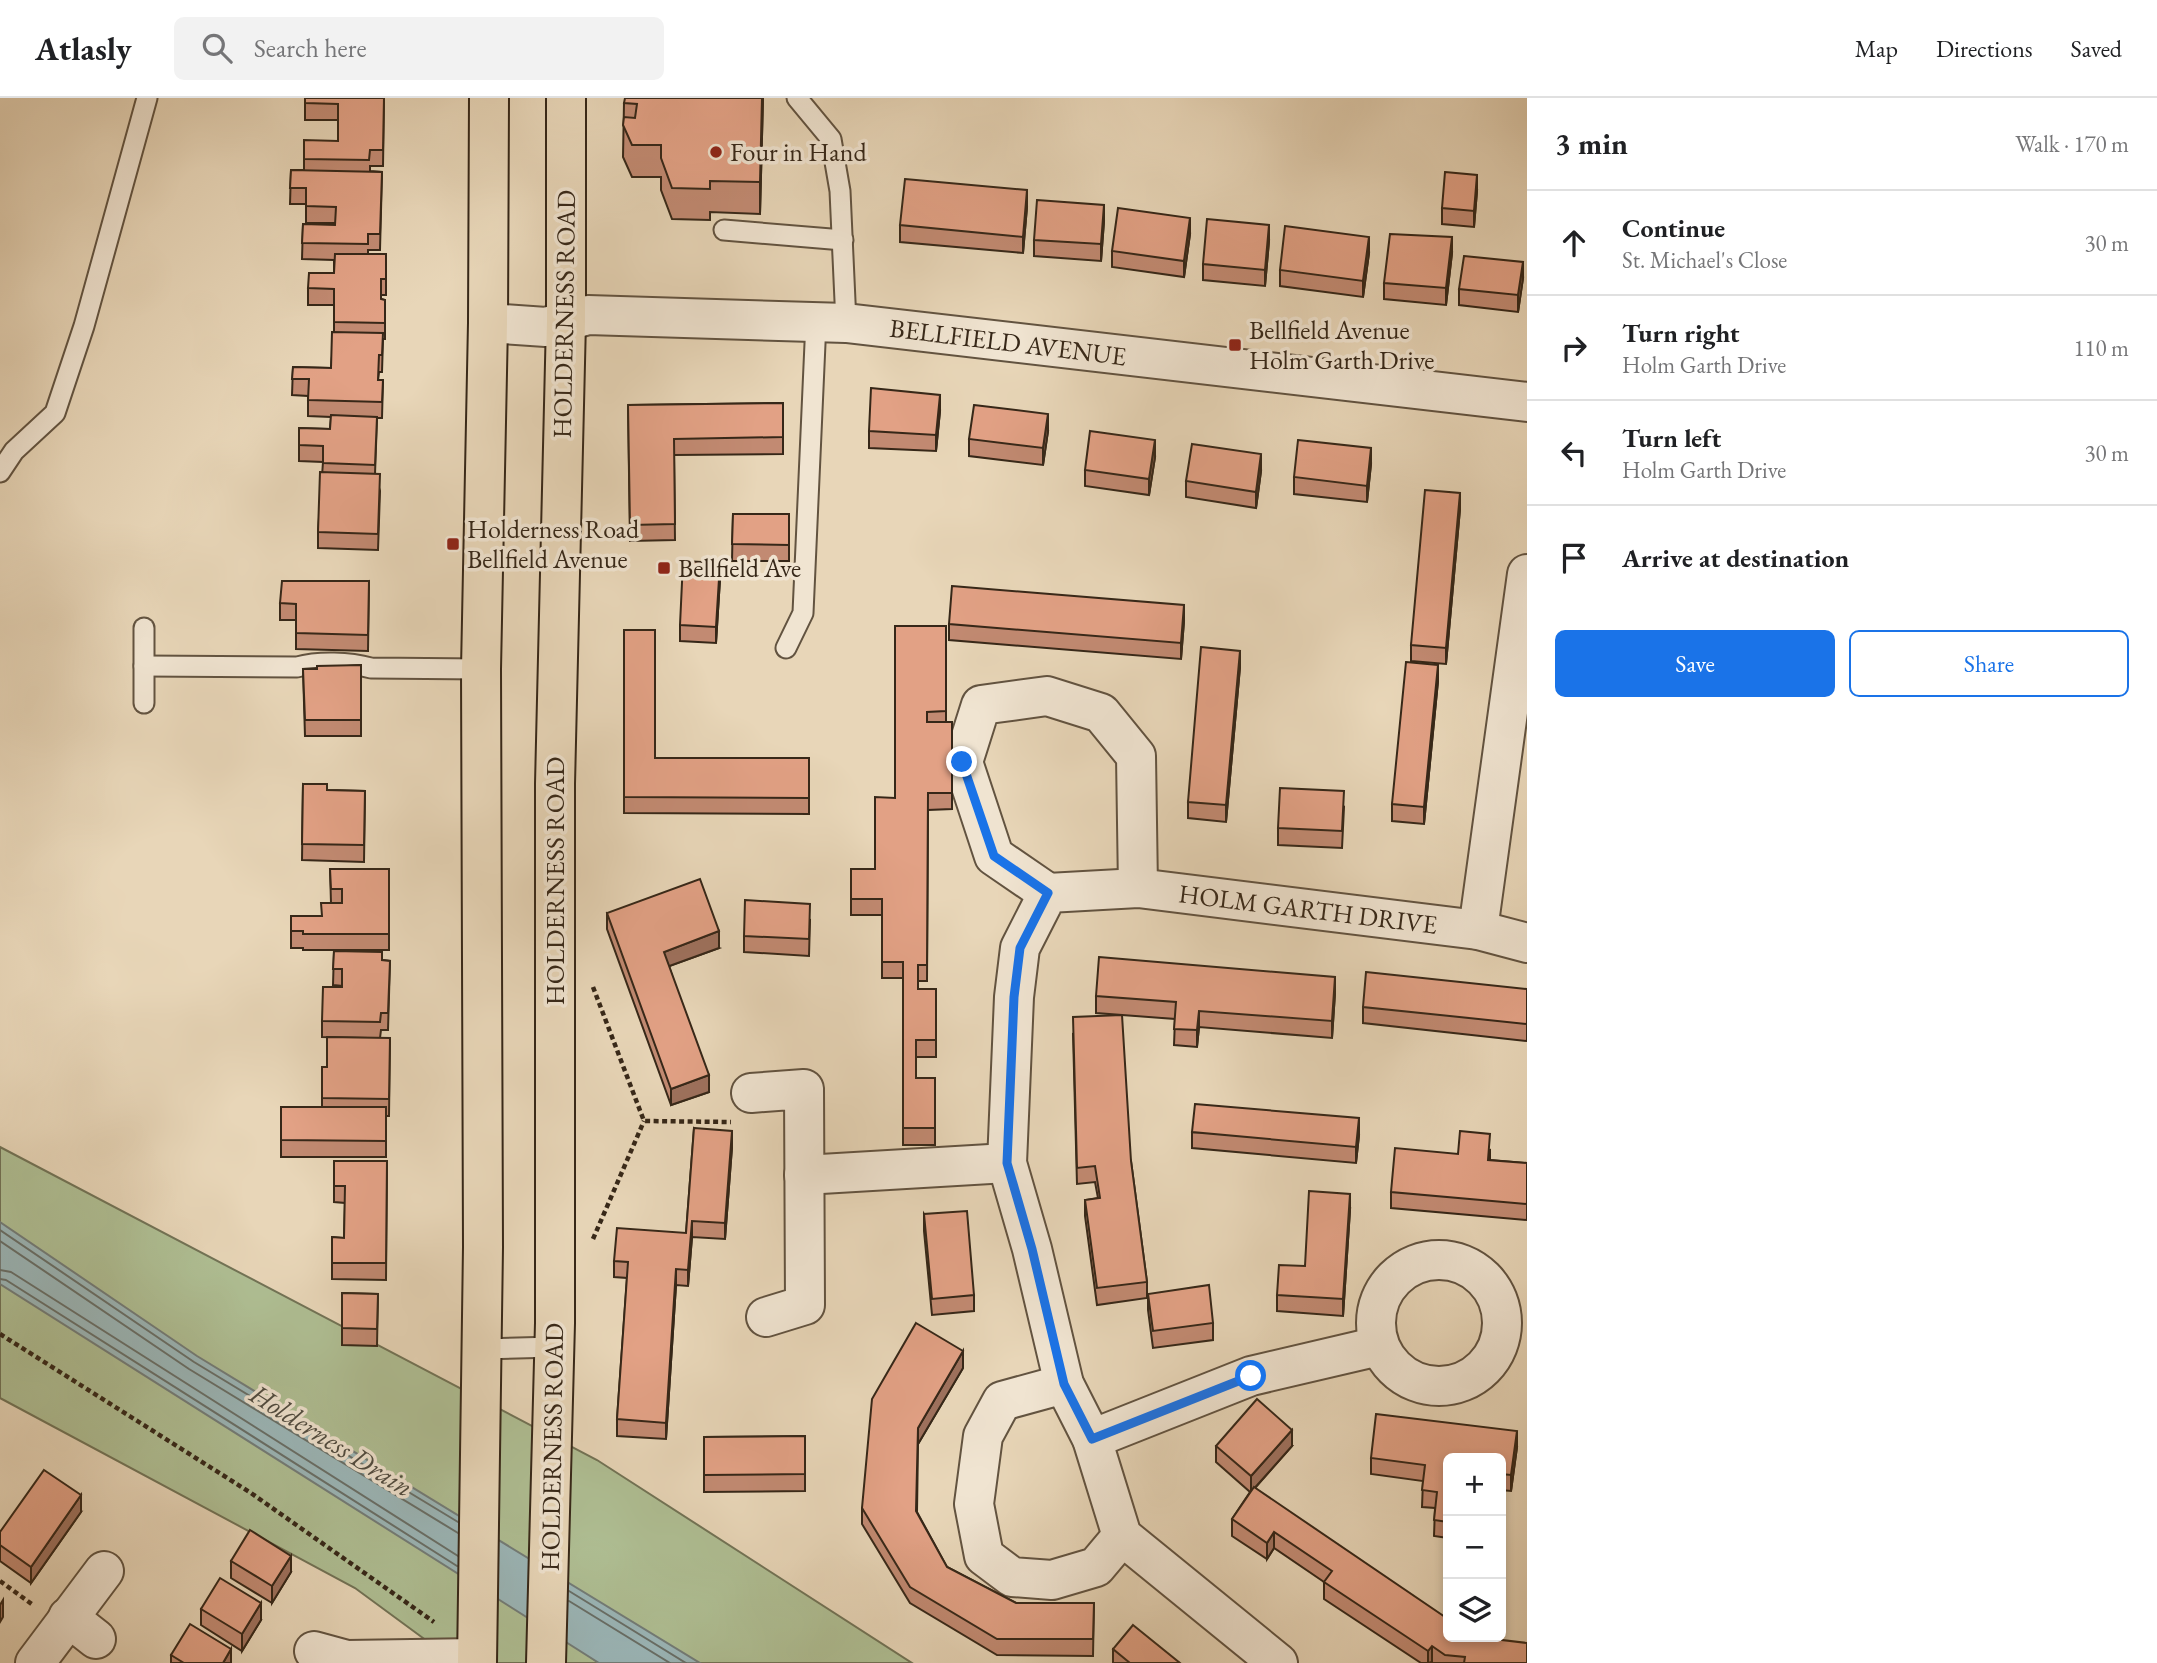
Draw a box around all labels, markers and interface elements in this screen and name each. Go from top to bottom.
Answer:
search box [174,17,664,80]
text: Atlasly [35,27,132,70]
icon: search [198,29,236,67]
text: Search here [254,31,367,65]
text: Map [1855,33,1898,64]
text: Directions [1936,33,2033,64]
text: Saved [2071,33,2122,64]
text: 3 min [1555,124,1628,163]
text: Walk · 170 m [2015,129,2129,159]
place label: Four in Hand [730,135,867,169]
marker: Four in Hand [708,144,724,160]
street label: HOLDERNESS ROAD [545,189,583,439]
text: Continue [1622,211,1725,245]
icon: ahead [1555,224,1593,262]
text: 30 m [2084,228,2129,258]
text: St. Michael's Close [1622,245,1787,275]
street label: BELLFIELD AVENUE [888,311,1129,373]
place label: Bellfield Avenue Holm Garth Drive [1249,313,1435,377]
text: Turn right [1622,316,1740,350]
icon: right [1555,329,1593,367]
text: 110 m [2073,333,2129,363]
marker: Bellfield Avenue Holm Garth Drive [1227,337,1243,353]
text: Holm Garth Drive [1622,350,1786,380]
text: Turn left [1622,421,1721,455]
icon: left [1555,434,1593,472]
text: 30 m [2084,438,2129,468]
text: Holm Garth Drive [1622,455,1786,485]
place label: Holderness Road Bellfield Avenue [467,512,640,576]
marker: Holderness Road Bellfield Avenue [445,536,461,552]
icon: arrive [1555,539,1593,577]
text: Arrive at destination [1622,541,1849,575]
place label: Bellfield Ave [678,551,801,585]
marker: Bellfield Ave [656,560,672,576]
button: Save [1555,630,1835,697]
button: Share [1849,630,2129,697]
route end [946,746,977,777]
street label: HOLDERNESS ROAD [538,757,572,1005]
street label: HOLM GARTH DRIVE [1177,876,1440,942]
street label: HOLDERNESS ROAD [533,1322,571,1572]
route start [1235,1360,1266,1391]
water label: Holderness Drain [243,1375,420,1504]
map controls [1443,1453,1506,1642]
button: + [1443,1453,1506,1516]
button: − [1443,1516,1506,1579]
button: layers [1443,1579,1506,1642]

